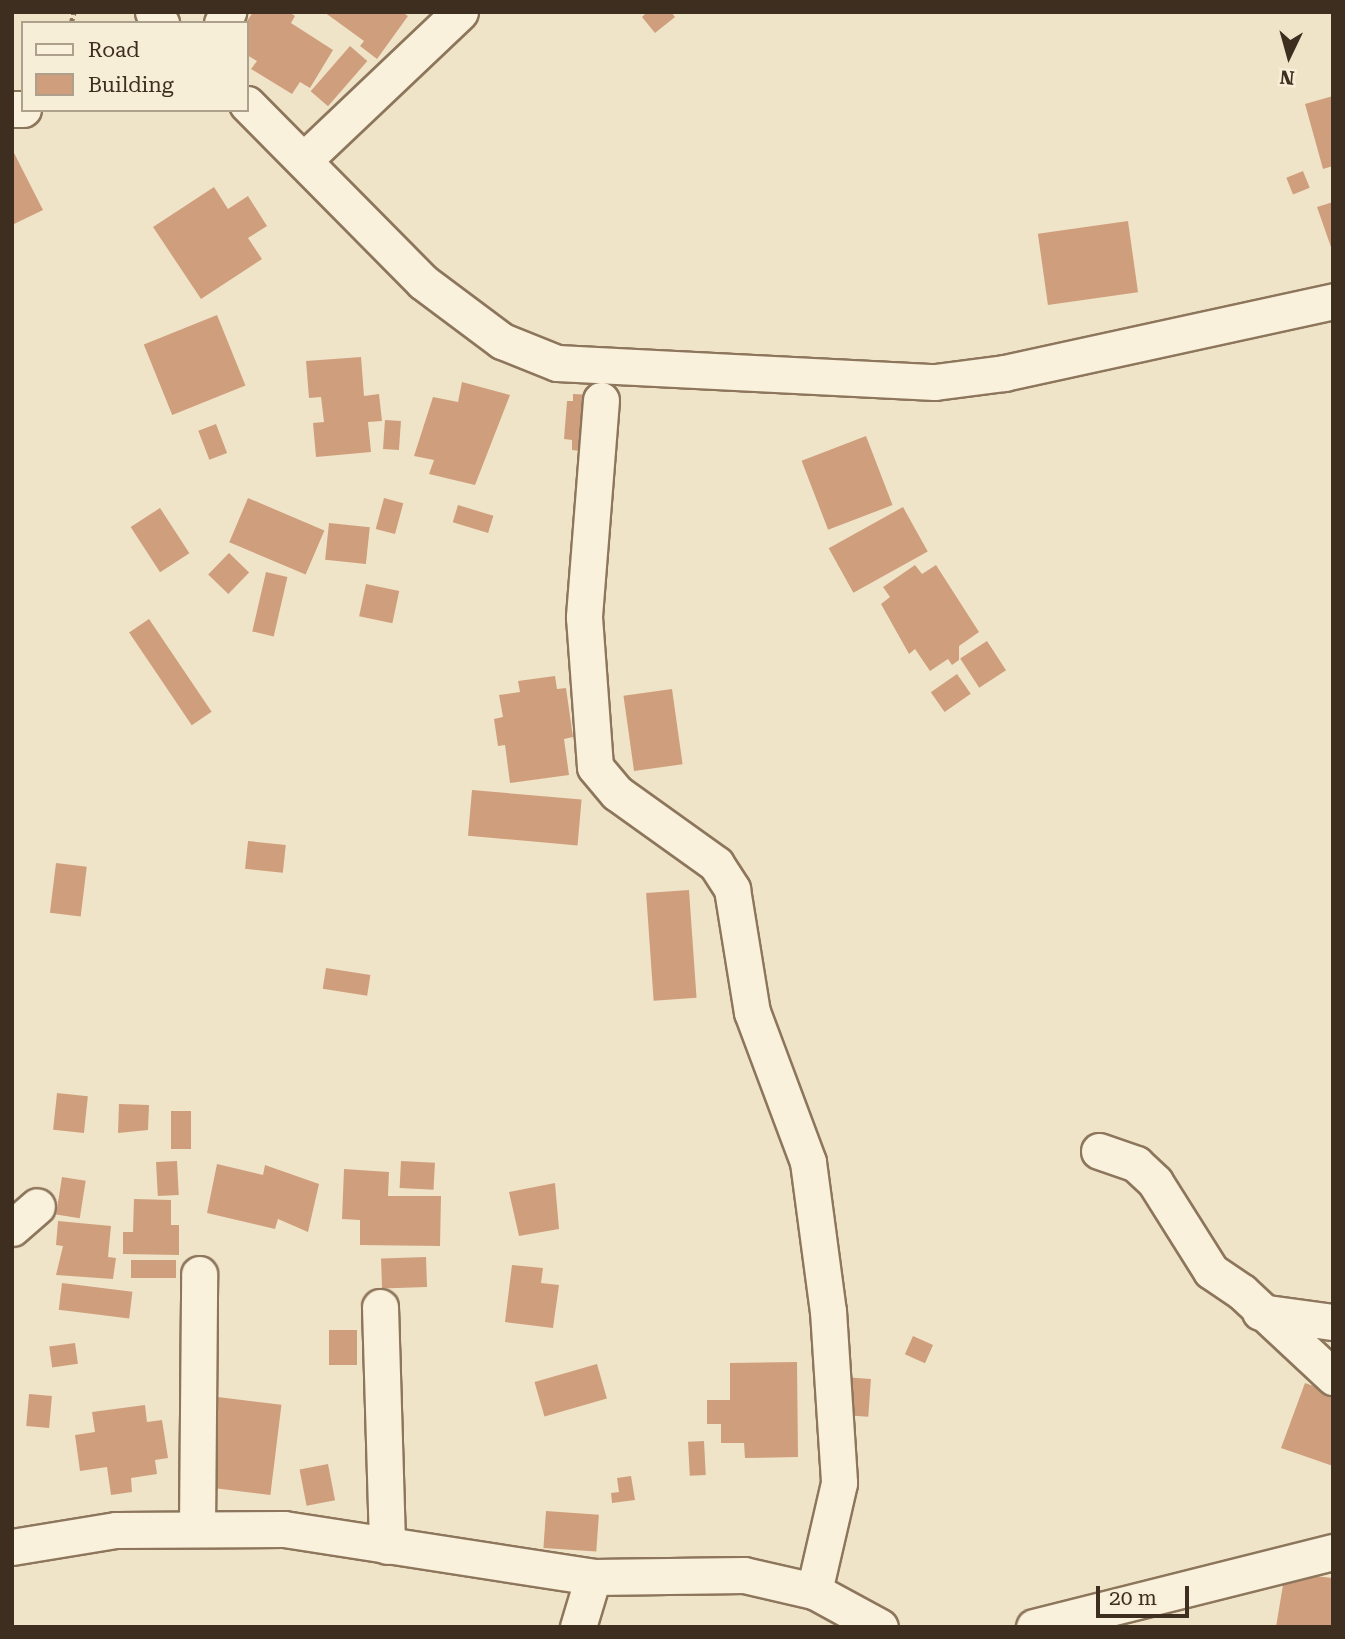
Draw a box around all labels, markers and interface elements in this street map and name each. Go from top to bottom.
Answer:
legend [21,21,248,112]
north arrow [1254,21,1324,91]
text: Road [88,38,140,62]
text: N [1279,65,1295,90]
text: Building [88,73,174,97]
scale bar [1100,1572,1193,1616]
text: 20 m [1109,1586,1157,1610]

